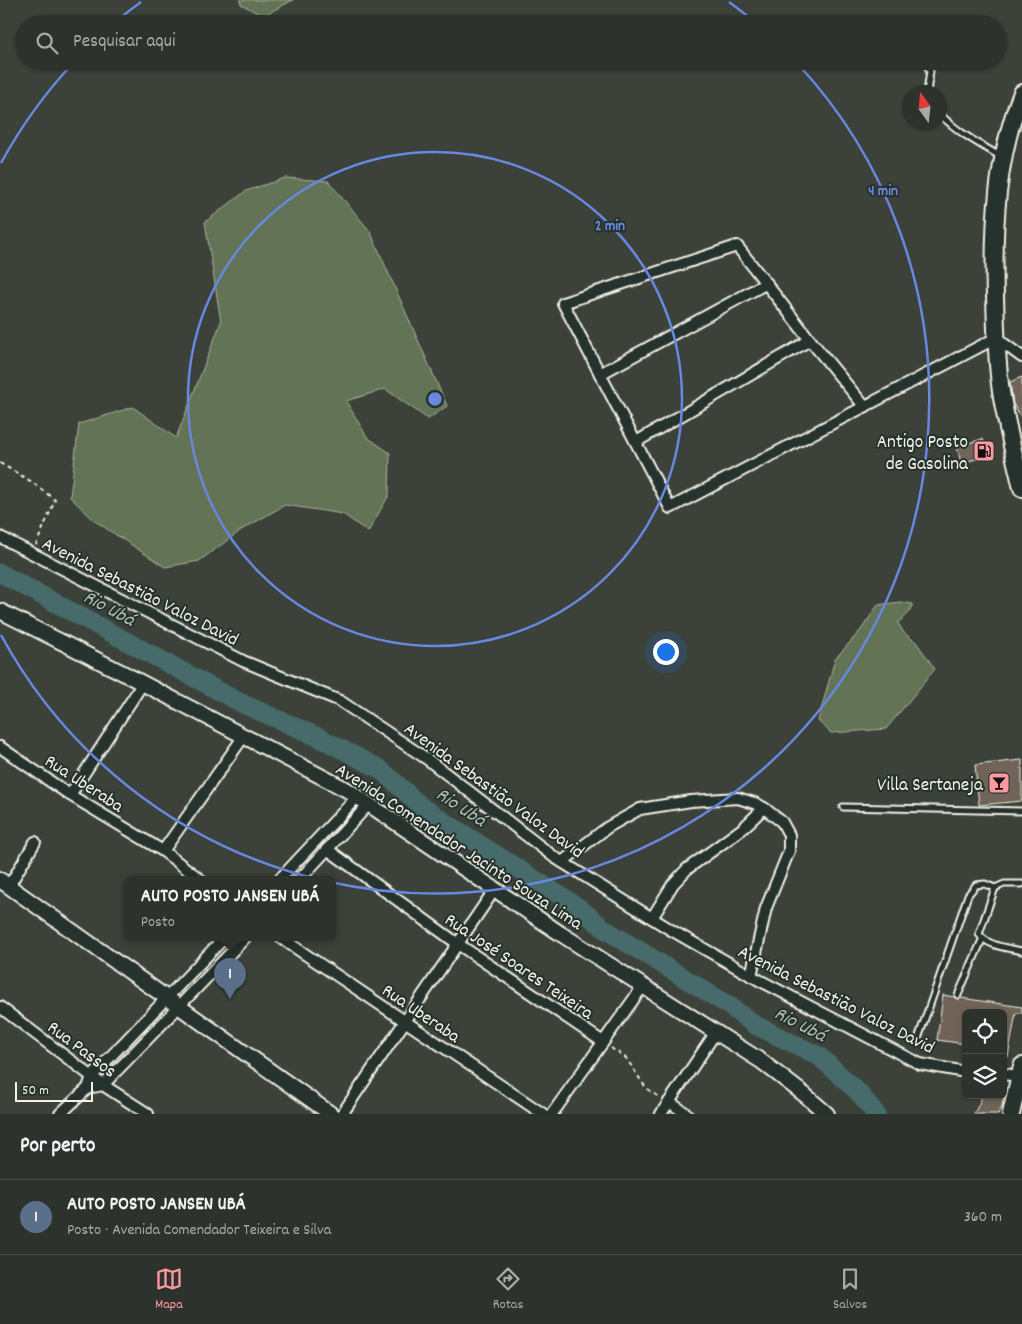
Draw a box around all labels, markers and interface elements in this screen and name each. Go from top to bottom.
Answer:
search box [15,15,1007,70]
icon: search [33,29,61,57]
text: Pesquisar aqui [73,29,175,56]
north arrow [902,85,947,130]
text: 4 min [868,181,898,203]
text: 2 min [595,216,625,238]
centre of rings [426,390,444,408]
place label: Antigo Posto de Gasolina [877,430,969,479]
fuel station icon: Antigo Posto de Gasolina [972,439,996,463]
street label: Avenida Sebastião Valoz David [36,532,242,654]
water label: Rio Ubá [78,584,141,636]
your location [653,639,679,665]
street label: Avenida Sebastião Valoz David [397,717,589,867]
street label: Rua Uberaba [38,749,129,821]
street label: Avenida Comendador Jacinto Souza Lima [329,758,588,939]
bar icon: Villa Sertaneja [987,771,1011,795]
place label: Villa Sertaneja [877,773,984,800]
water label: Rio Ubá [430,782,493,836]
popup [124,876,336,941]
text: AUTO POSTO JANSEN UBÁ [141,884,319,911]
street label: Rua José Soares Teixeira [438,908,599,1028]
text: Posto [141,911,175,934]
street label: Avenida Sebastião Valoz David [732,940,938,1062]
pin: 1 [214,958,246,999]
street label: Rua Uberaba [375,979,466,1052]
water label: Rio Ubá [769,1001,832,1052]
map controls [962,1009,1007,1099]
button: locate [962,1009,1007,1054]
street label: Rua Passos [41,1016,121,1086]
button: layers [962,1054,1007,1099]
scale bar [15,1079,92,1102]
text: 50 m [22,1081,49,1101]
text: Por perto [20,1132,95,1162]
text: AUTO POSTO JANSEN UBÁ [67,1192,246,1219]
text: 1 [34,1206,38,1229]
text: 360 m [964,1206,1002,1229]
text: Posto · Avenida Comendador Teixeira e Silva [67,1219,331,1242]
tab: Mapa [155,1265,183,1315]
tab: Rotas [493,1265,523,1315]
tab: Salvos [833,1265,867,1315]

